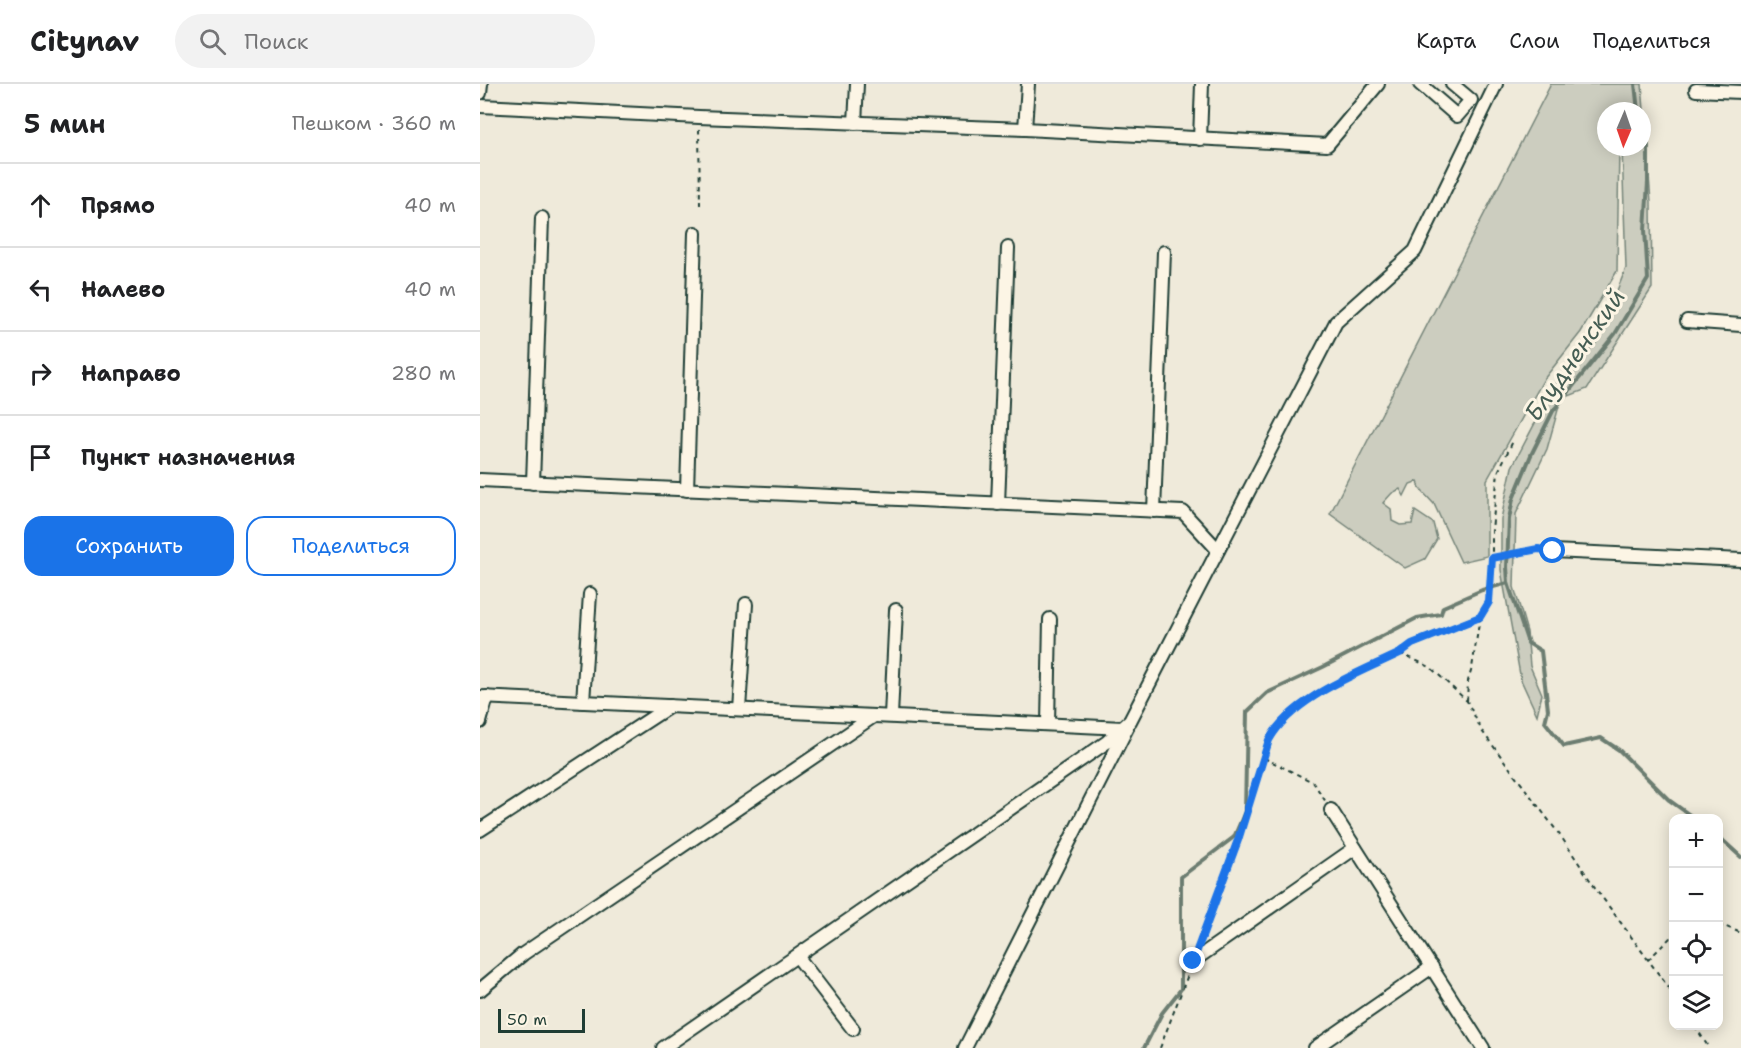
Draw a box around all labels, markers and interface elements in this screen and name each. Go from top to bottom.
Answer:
search box [175,14,595,68]
text: Citynav [30,22,139,60]
icon: search [196,25,229,58]
text: Поиск [244,27,309,56]
text: Карта [1416,27,1476,55]
text: Слои [1509,27,1560,55]
text: Поделиться [1593,27,1711,55]
north arrow [1597,102,1651,156]
text: 5 мин [24,106,105,141]
text: Пешком · 360 m [292,110,456,136]
icon: ahead [24,189,57,222]
text: Прямо [81,191,155,220]
text: 40 m [404,192,456,218]
icon: left [24,273,57,306]
text: Налево [81,275,165,304]
text: 40 m [404,276,456,302]
water label: Блудненский [1517,282,1633,428]
icon: right [24,357,57,390]
text: Направо [81,359,181,388]
text: 280 m [391,360,456,386]
icon: arrive [24,441,57,474]
text: Пункт назначения [81,443,295,472]
button: Сохранить [24,516,234,576]
button: Поделиться [246,516,456,576]
route start [1539,537,1565,563]
map controls [1669,814,1723,1030]
button: + [1669,814,1723,868]
button: − [1669,868,1723,922]
button: locate [1669,922,1723,976]
route end [1179,947,1205,973]
button: layers [1669,976,1723,1030]
scale bar [498,1006,585,1034]
text: 50 m [507,1009,547,1030]

